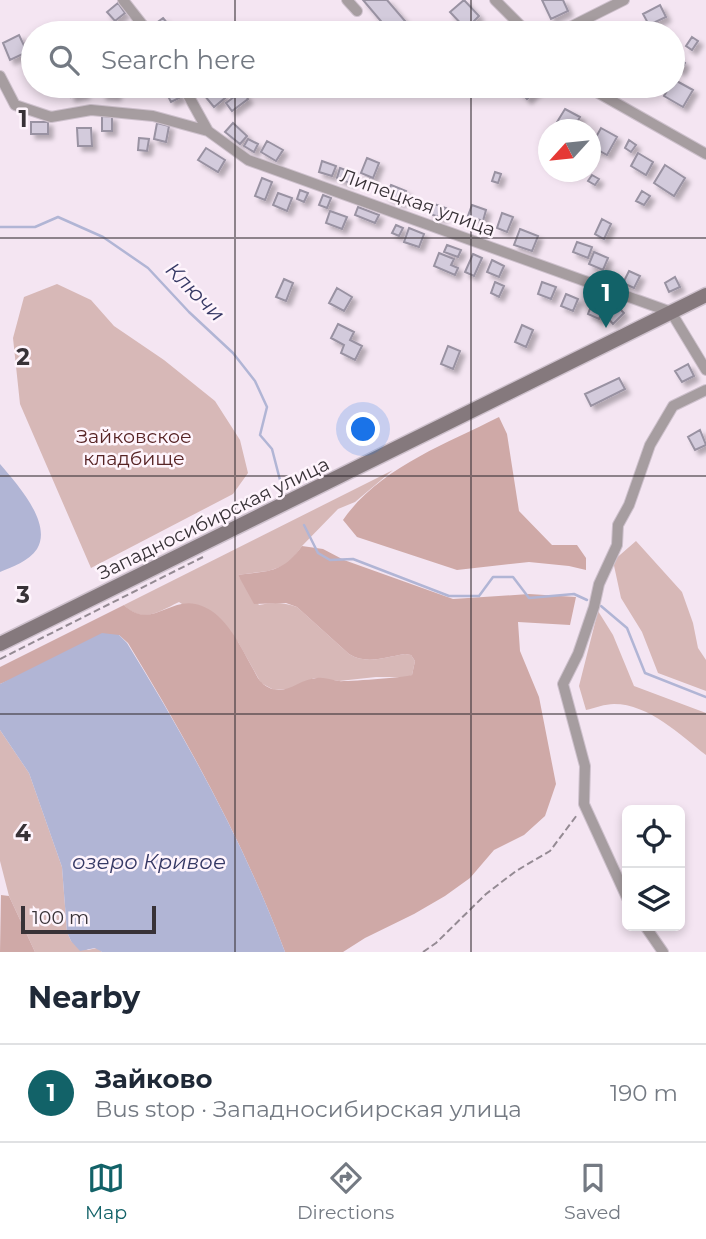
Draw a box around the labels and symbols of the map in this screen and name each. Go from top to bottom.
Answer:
text: 1 [18,105,28,133]
north arrow [538,119,601,182]
street label: Липецкая улица [337,164,498,241]
water label: Ключи [161,257,230,326]
pin: 1 [583,270,629,328]
text: 2 [16,343,30,371]
your location [346,412,380,446]
park label: Зайковское кладбище [76,425,192,470]
street label: Западносибирская улица [94,452,333,585]
text: 3 [15,581,30,609]
text: 4 [15,819,31,847]
water label: озеро Кривое [72,849,226,874]
scale bar [21,903,156,935]

